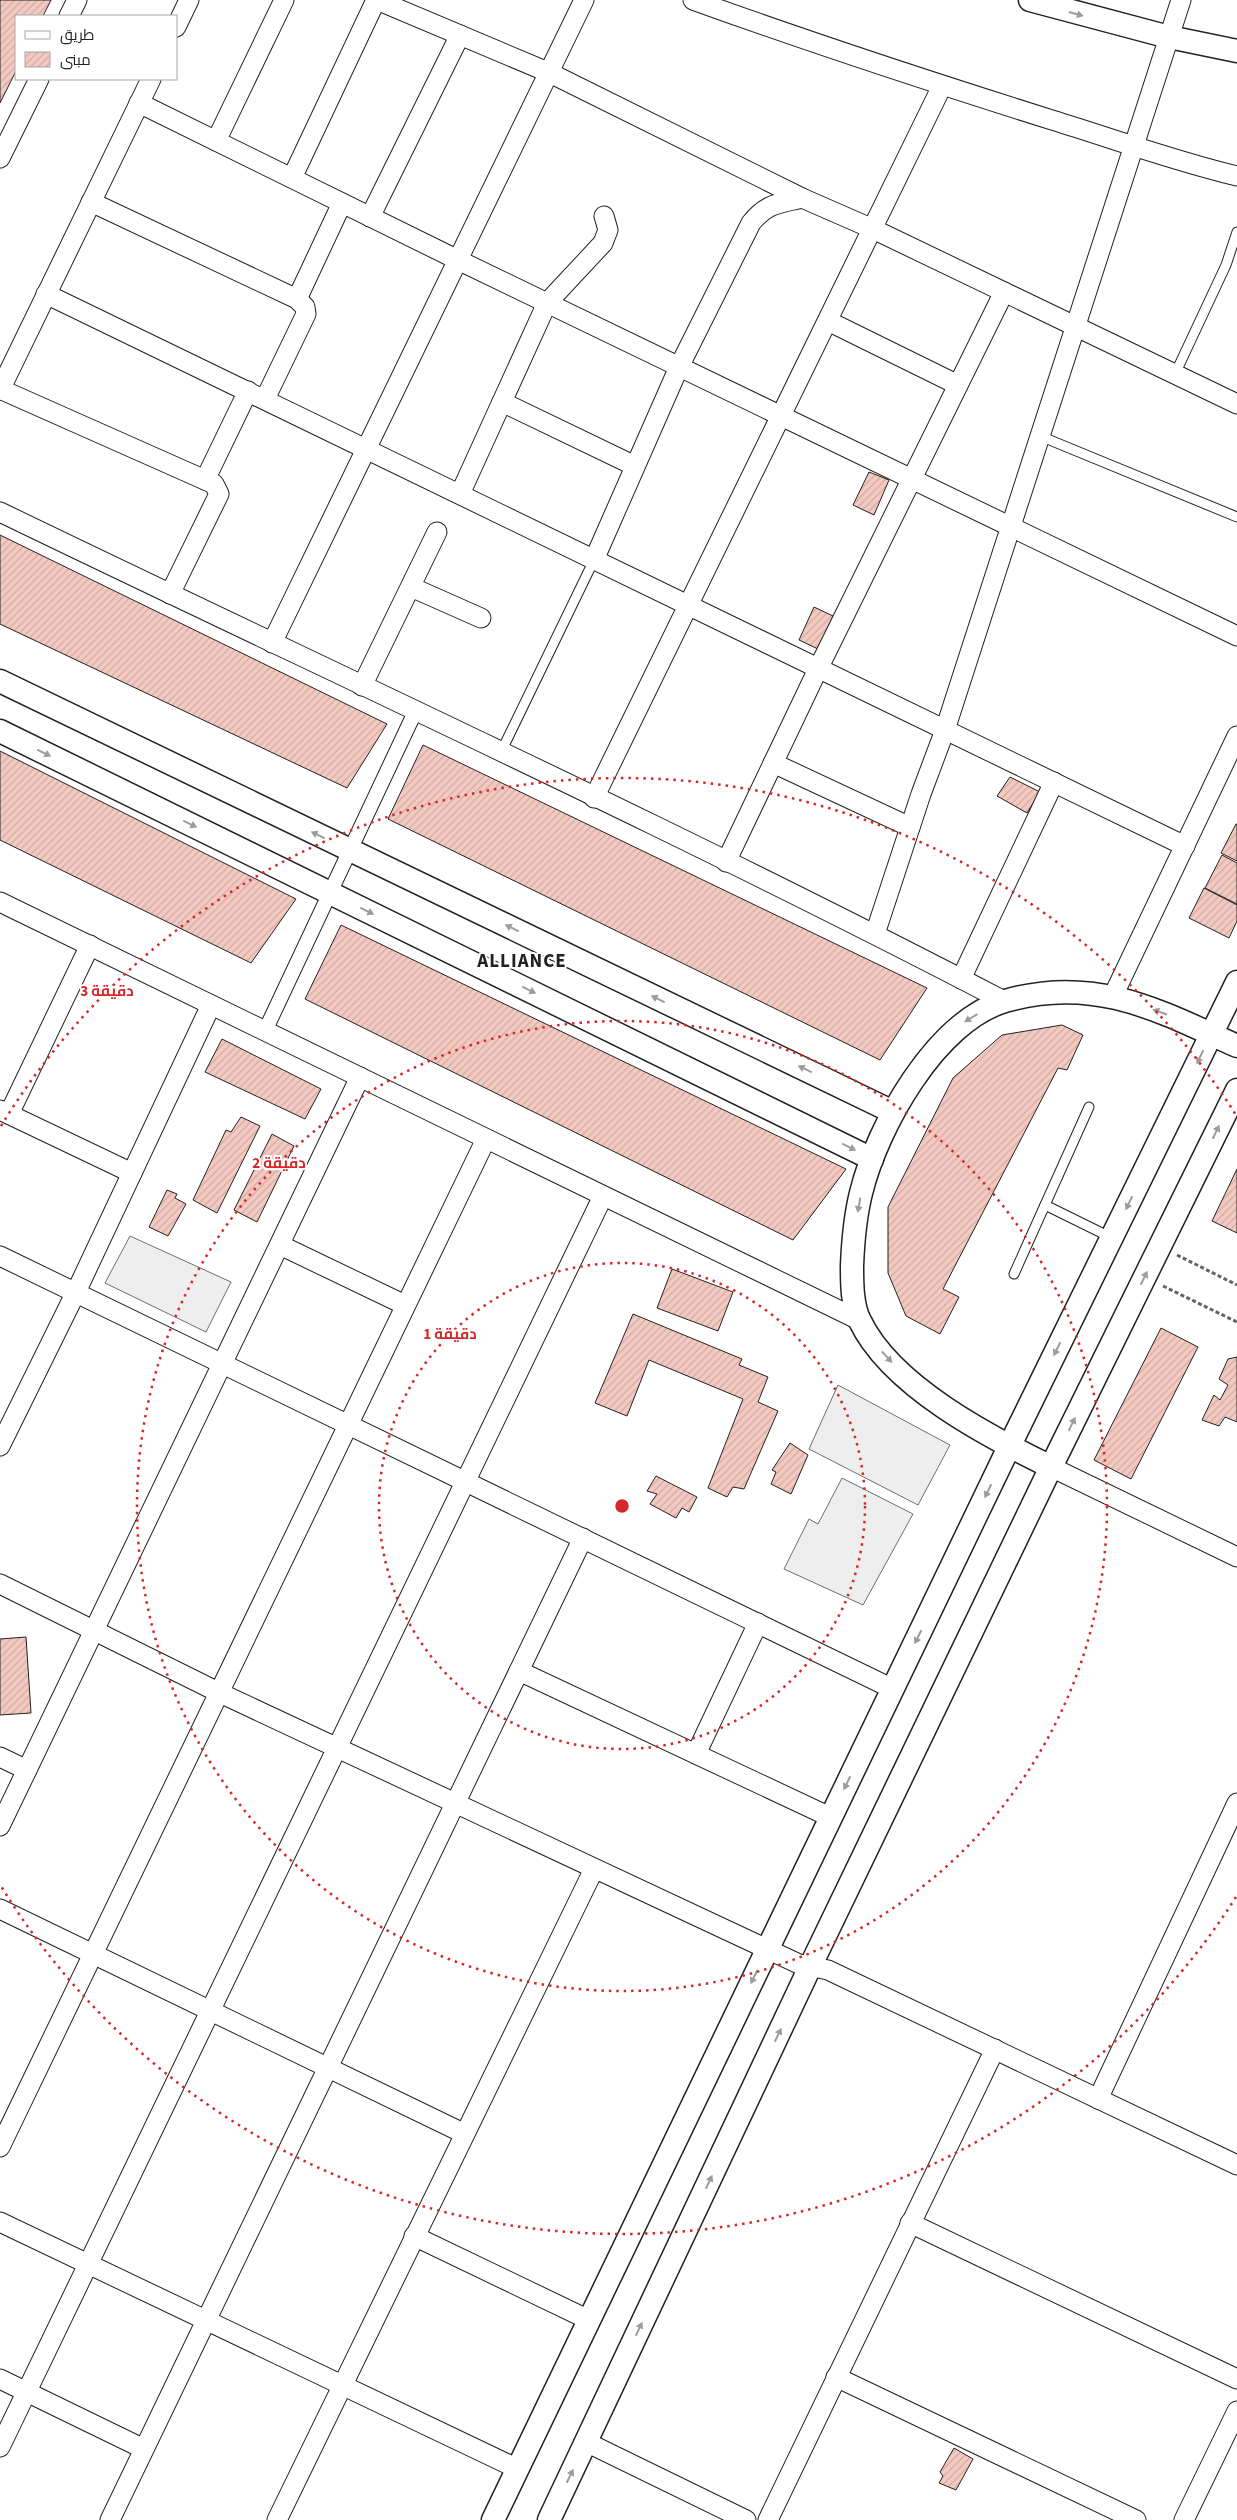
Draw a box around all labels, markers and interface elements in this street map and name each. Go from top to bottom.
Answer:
one-way arrow [1069,10,1084,18]
legend [15,15,178,80]
text: طريق [60,25,94,46]
text: مبنى [60,50,91,71]
one-way arrow [37,749,51,757]
one-way arrow [183,820,197,828]
one-way arrow [311,830,325,838]
one-way arrow [360,907,374,915]
one-way arrow [505,924,519,932]
district label: ALLIANCE [476,948,567,975]
text: 3 دقيقة [80,981,134,1002]
one-way arrow [522,986,536,994]
one-way arrow [651,994,665,1002]
one-way arrow [1153,1008,1168,1015]
one-way arrow [965,1014,978,1023]
one-way arrow [1196,1050,1205,1065]
one-way arrow [797,1065,812,1073]
one-way arrow [1212,1125,1220,1139]
one-way arrow [842,1144,856,1152]
text: 2 دقيقة [252,1153,306,1174]
one-way arrow [1125,1196,1133,1210]
one-way arrow [854,1198,862,1214]
one-way arrow [1140,1271,1148,1285]
text: 1 دقيقة [423,1324,477,1345]
one-way arrow [1053,1342,1061,1356]
one-way arrow [881,1351,893,1363]
one-way arrow [1069,1417,1077,1431]
one-way arrow [984,1484,992,1498]
centre of rings [613,1497,631,1515]
one-way arrow [914,1630,922,1644]
one-way arrow [843,1776,851,1790]
one-way arrow [750,1970,758,1984]
one-way arrow [774,2028,782,2042]
one-way arrow [705,2175,713,2189]
one-way arrow [636,2322,644,2336]
one-way arrow [566,2469,574,2483]

